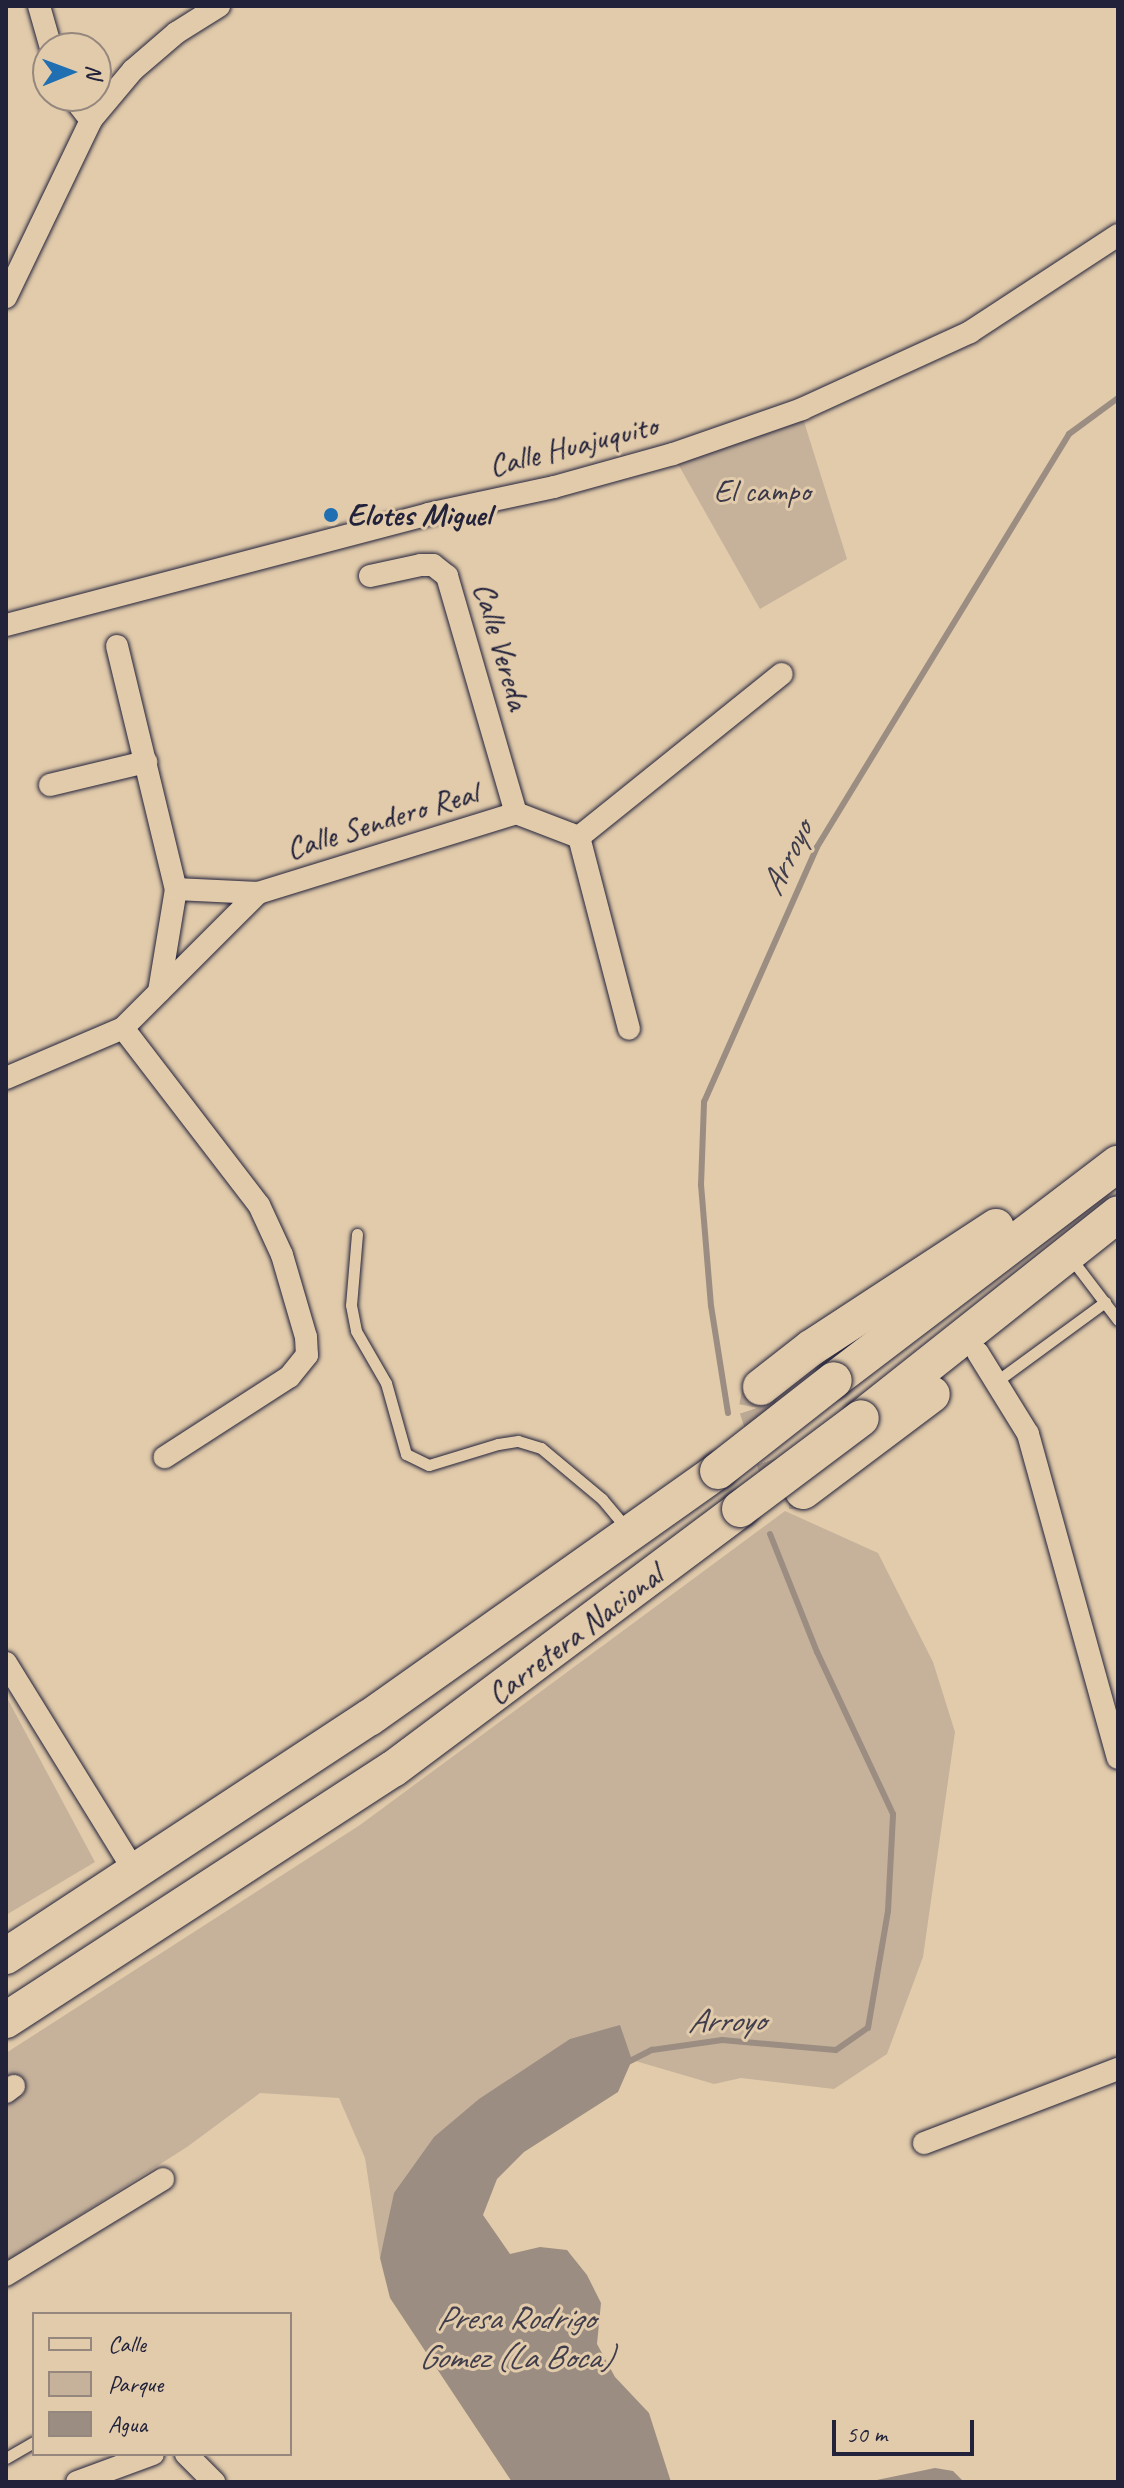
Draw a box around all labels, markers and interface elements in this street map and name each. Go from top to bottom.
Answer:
north arrow [32,32,112,112]
text: N [80,65,108,79]
street label: Calle Huajuquito [485,407,661,485]
park label: El campo [713,472,811,510]
place label: Elotes Miguel [347,496,491,534]
marker: Elotes Miguel [322,506,340,524]
street label: Calle Vereda [465,578,537,714]
street label: Calle Sendero Real [282,774,482,868]
water label: Arroyo [751,815,821,901]
street label: Carretera Nacional [479,1556,671,1714]
water label: Arroyo [687,1999,765,2041]
water label: Presa Rodrigo Gomez (La Boca) [419,2297,611,2376]
legend [32,2312,292,2456]
text: Calle [108,2329,146,2359]
text: Parque [108,2369,163,2399]
scale bar [836,2404,978,2454]
text: Agua [108,2409,147,2439]
text: 50 m [846,2419,887,2449]

